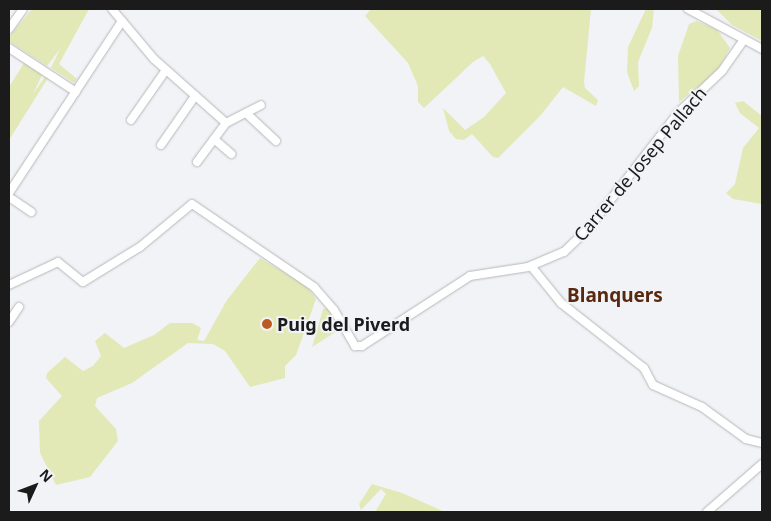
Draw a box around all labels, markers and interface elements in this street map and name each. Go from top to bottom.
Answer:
street label: Carrer de Josep Pallach [569,83,711,245]
district label: Blanquers [567,285,663,307]
place label: Puig del Piverd [277,313,410,335]
marker: Puig del Piverd [261,318,273,330]
north arrow [10,461,60,511]
text: N [35,465,57,486]

